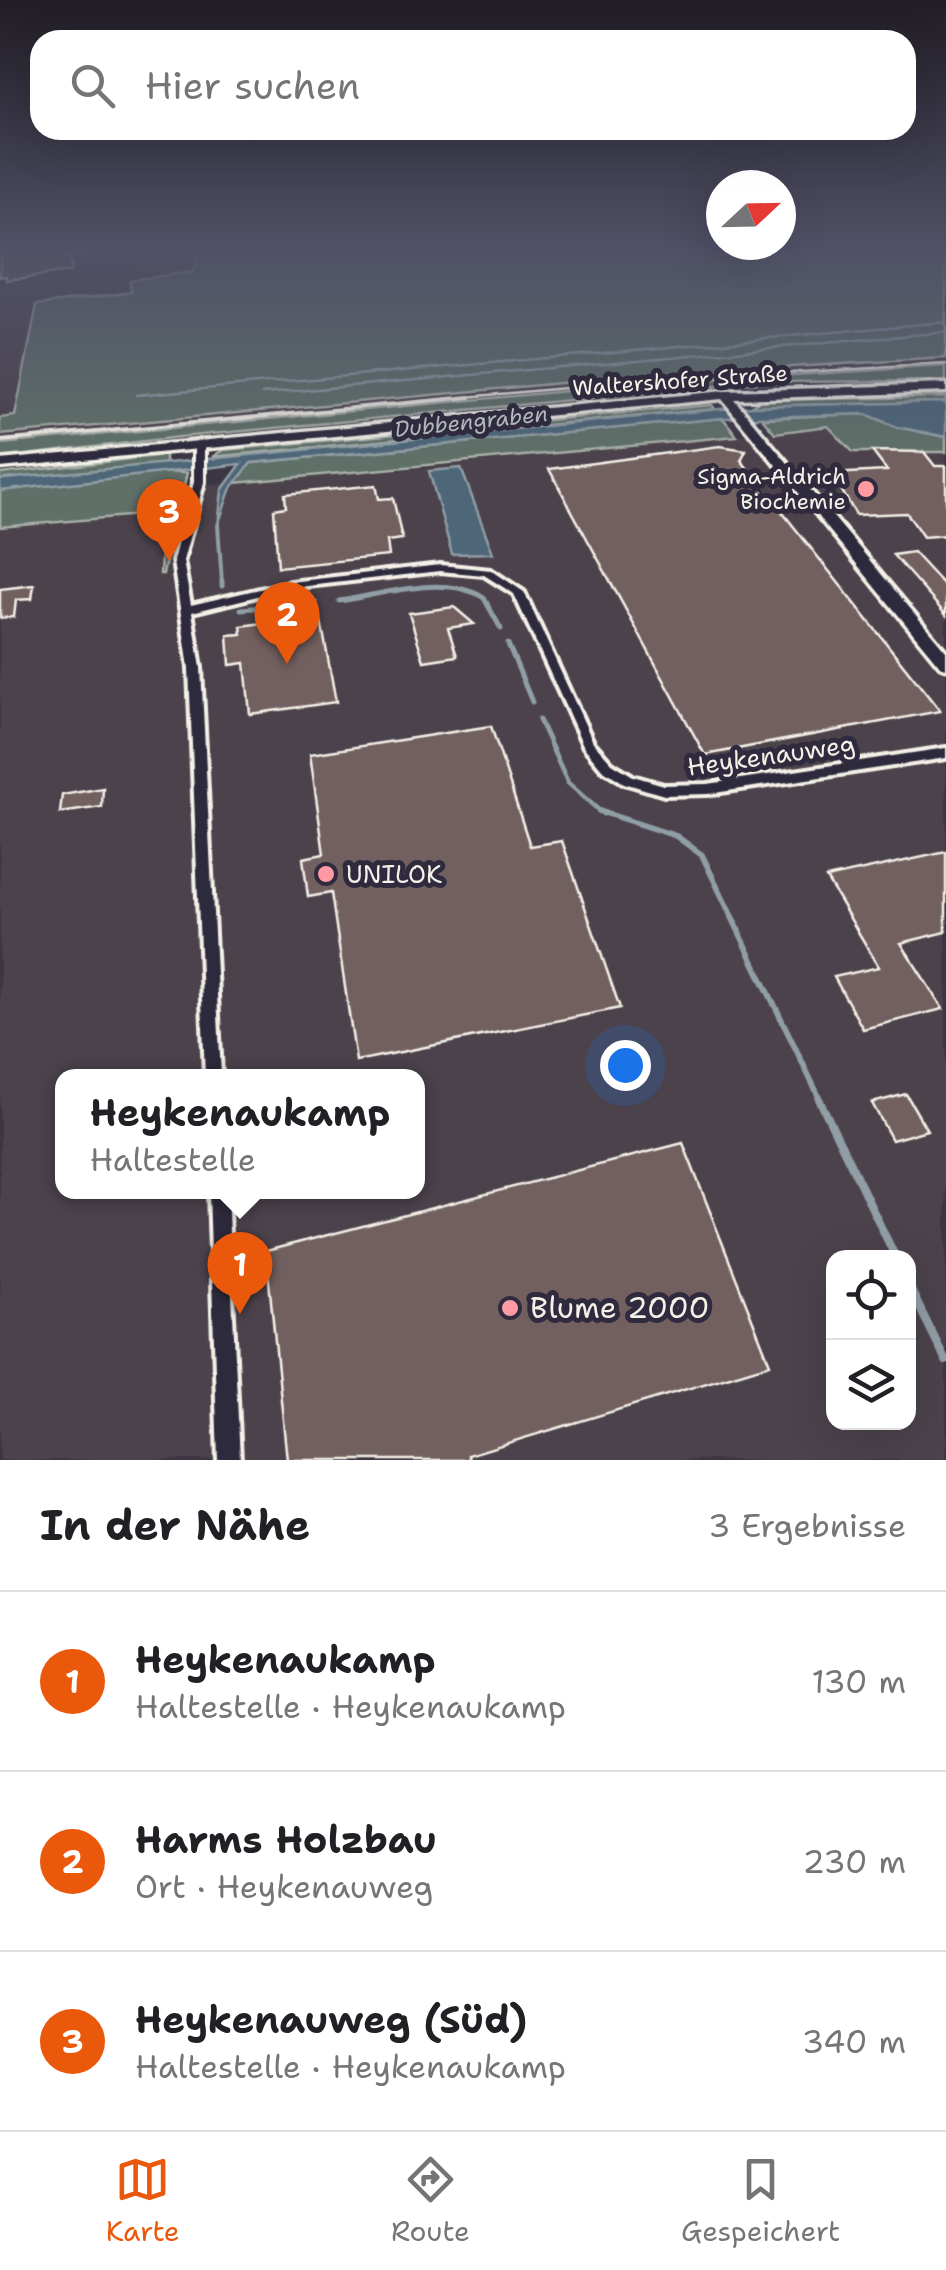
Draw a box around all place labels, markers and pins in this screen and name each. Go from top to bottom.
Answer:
place label: Sigma-Aldrich Biochemie [697,462,846,516]
pin: 3 [136,478,202,561]
marker: Sigma-Aldrich Biochemie [855,478,877,500]
pin: 2 [254,582,320,664]
place label: UNILOK [346,857,442,891]
marker: UNILOK [315,863,337,885]
pin: 1 [208,1232,272,1314]
place label: Blume 2000 [530,1287,710,1328]
marker: Blume 2000 [499,1297,521,1319]

